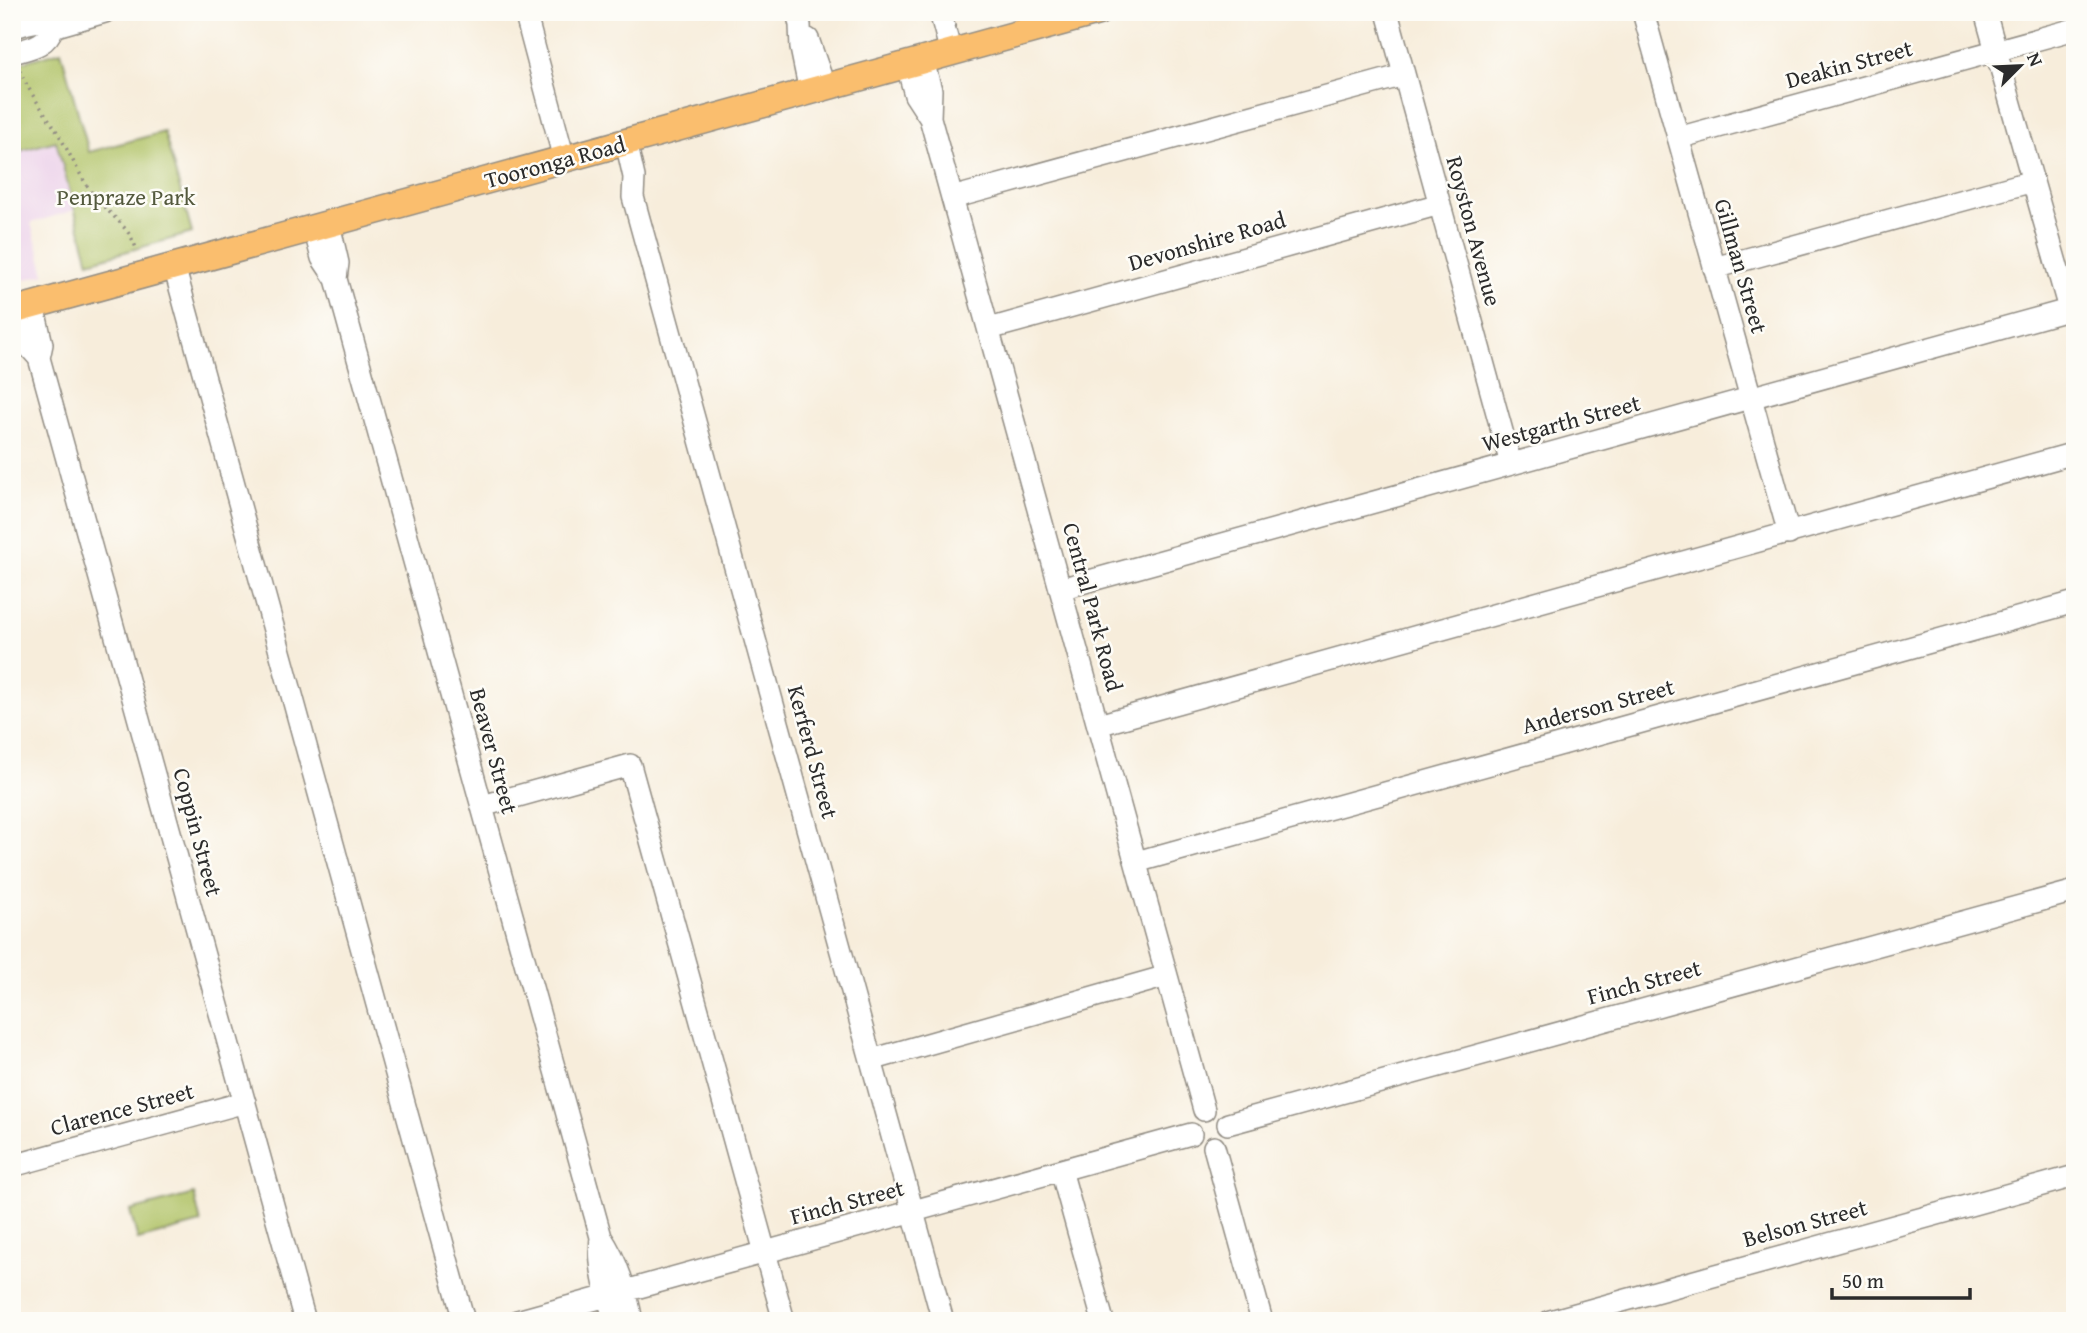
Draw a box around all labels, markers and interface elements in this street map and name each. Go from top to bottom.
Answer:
street label: Deakin Street [1782,31,1916,96]
north arrow [1986,32,2056,102]
text: N [2020,48,2051,71]
street label: Tooronga Road [481,127,630,196]
street label: Royston Avenue [1439,152,1510,310]
park label: Penpraze Park [57,180,196,213]
street label: Gillman Street [1706,195,1776,337]
street label: Devonshire Road [1124,202,1290,279]
street label: Westgarth Street [1478,386,1644,460]
street label: Central Park Road [1055,519,1132,696]
street label: Anderson Street [1518,669,1678,742]
street label: Kerferd Street [780,682,847,822]
street label: Beaver Street [462,684,527,817]
street label: Coppin Street [166,764,231,900]
street label: Finch Street [1583,950,1704,1013]
street label: Clarence Street [47,1074,197,1143]
street label: Finch Street [786,1170,907,1233]
street label: Belson Street [1739,1190,1871,1255]
scale bar [1832,1256,1970,1300]
text: 50 m [1842,1265,1884,1296]

